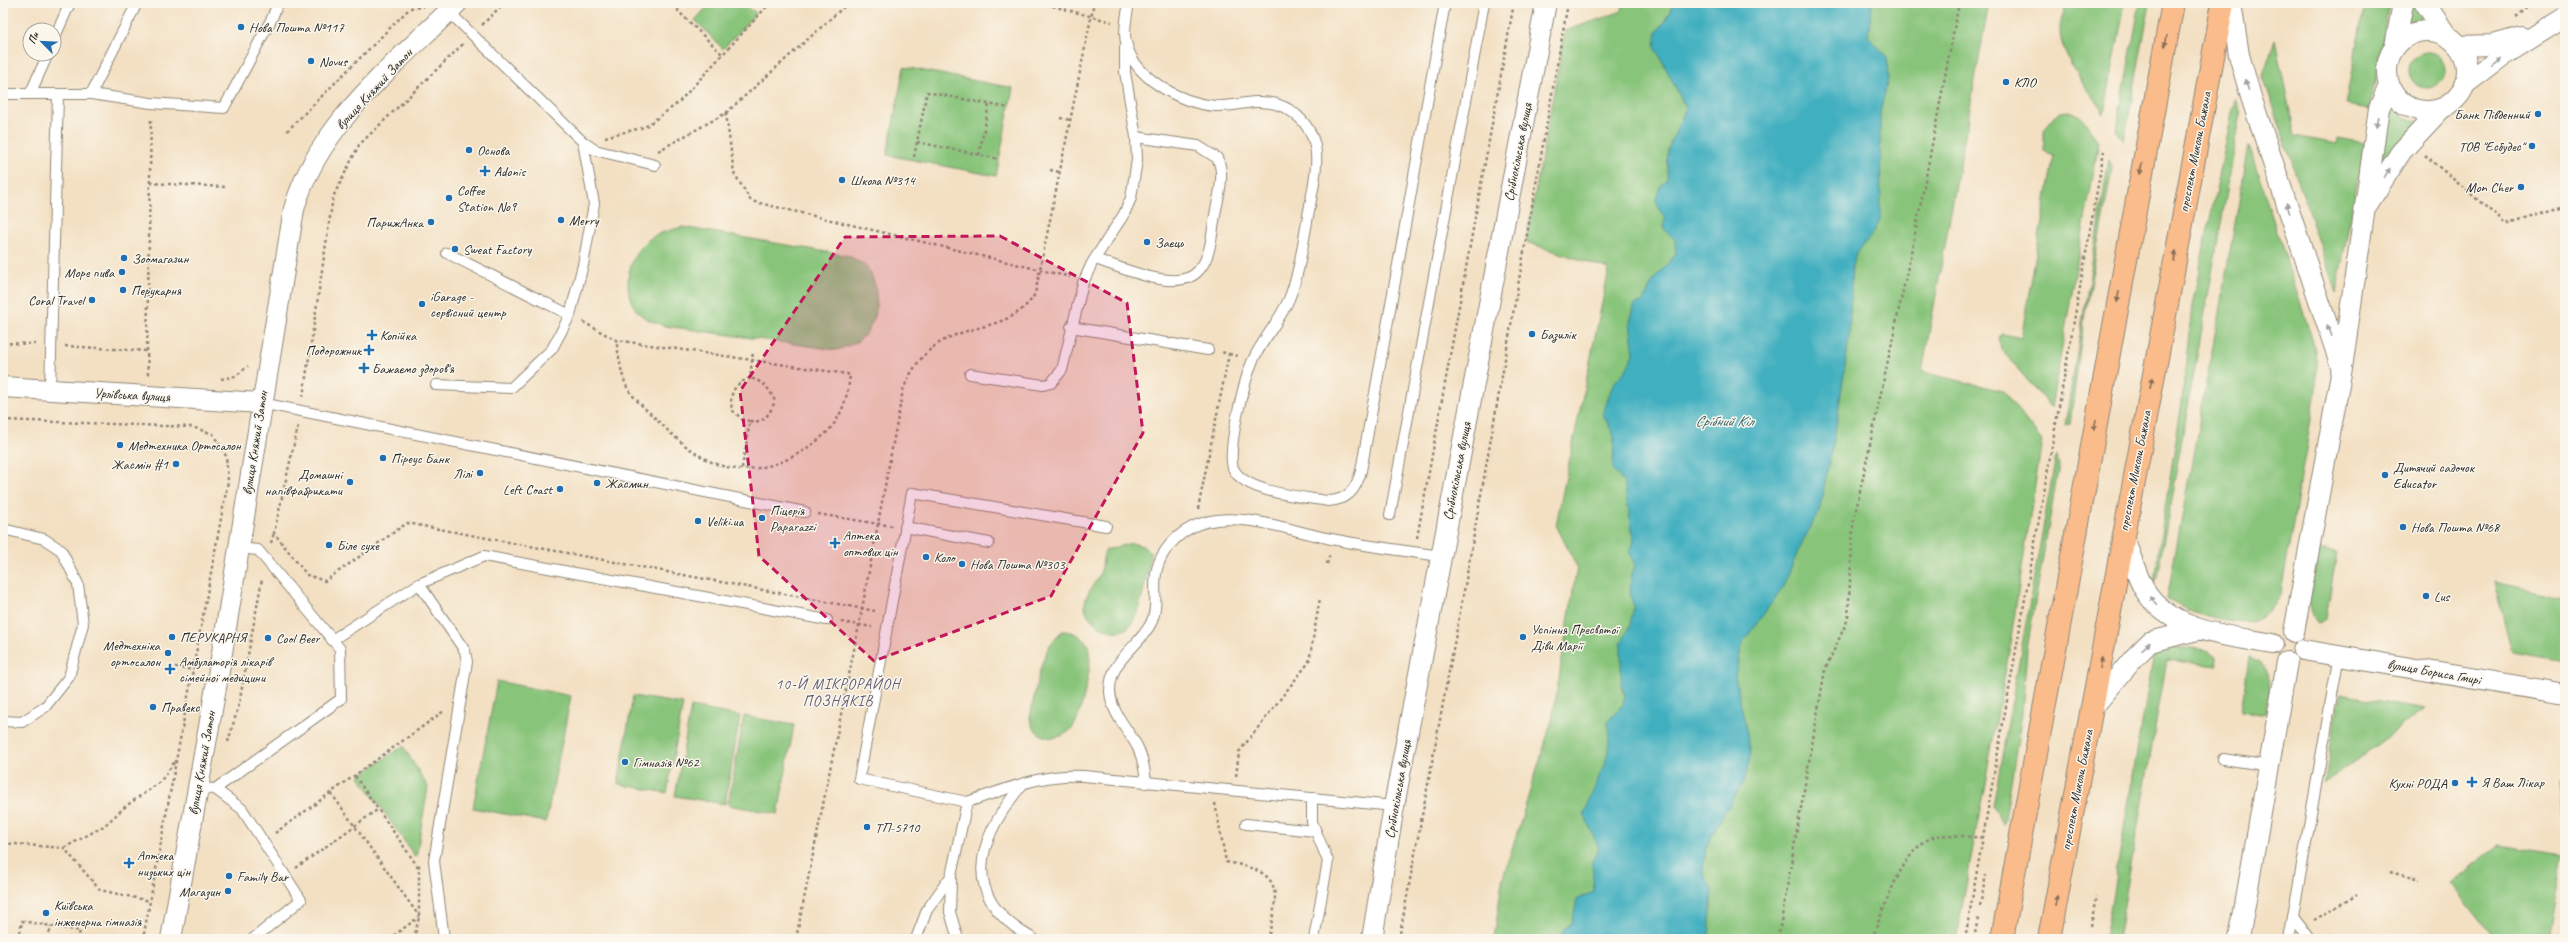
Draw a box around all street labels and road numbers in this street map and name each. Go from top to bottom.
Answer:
street label: вулиця Княжий Затон [332,44,417,133]
street label: проспект Миколи Бажана [2175,89,2215,214]
street label: Срібнокільська вулиця [1500,101,1536,203]
street label: Урлівська вулиця [94,385,171,406]
street label: вулиця Княжий Затон [238,389,272,496]
street label: проспект Миколи Бажана [2115,408,2155,533]
street label: Срібнокільська вулиця [1439,420,1475,522]
street label: вулиця Бориса Гмирі [2386,655,2484,689]
street label: вулиця Княжий Затон [185,709,220,816]
street label: проспект Миколи Бажана [2057,727,2097,852]
street label: Срібнокільська вулиця [1381,737,1415,840]

